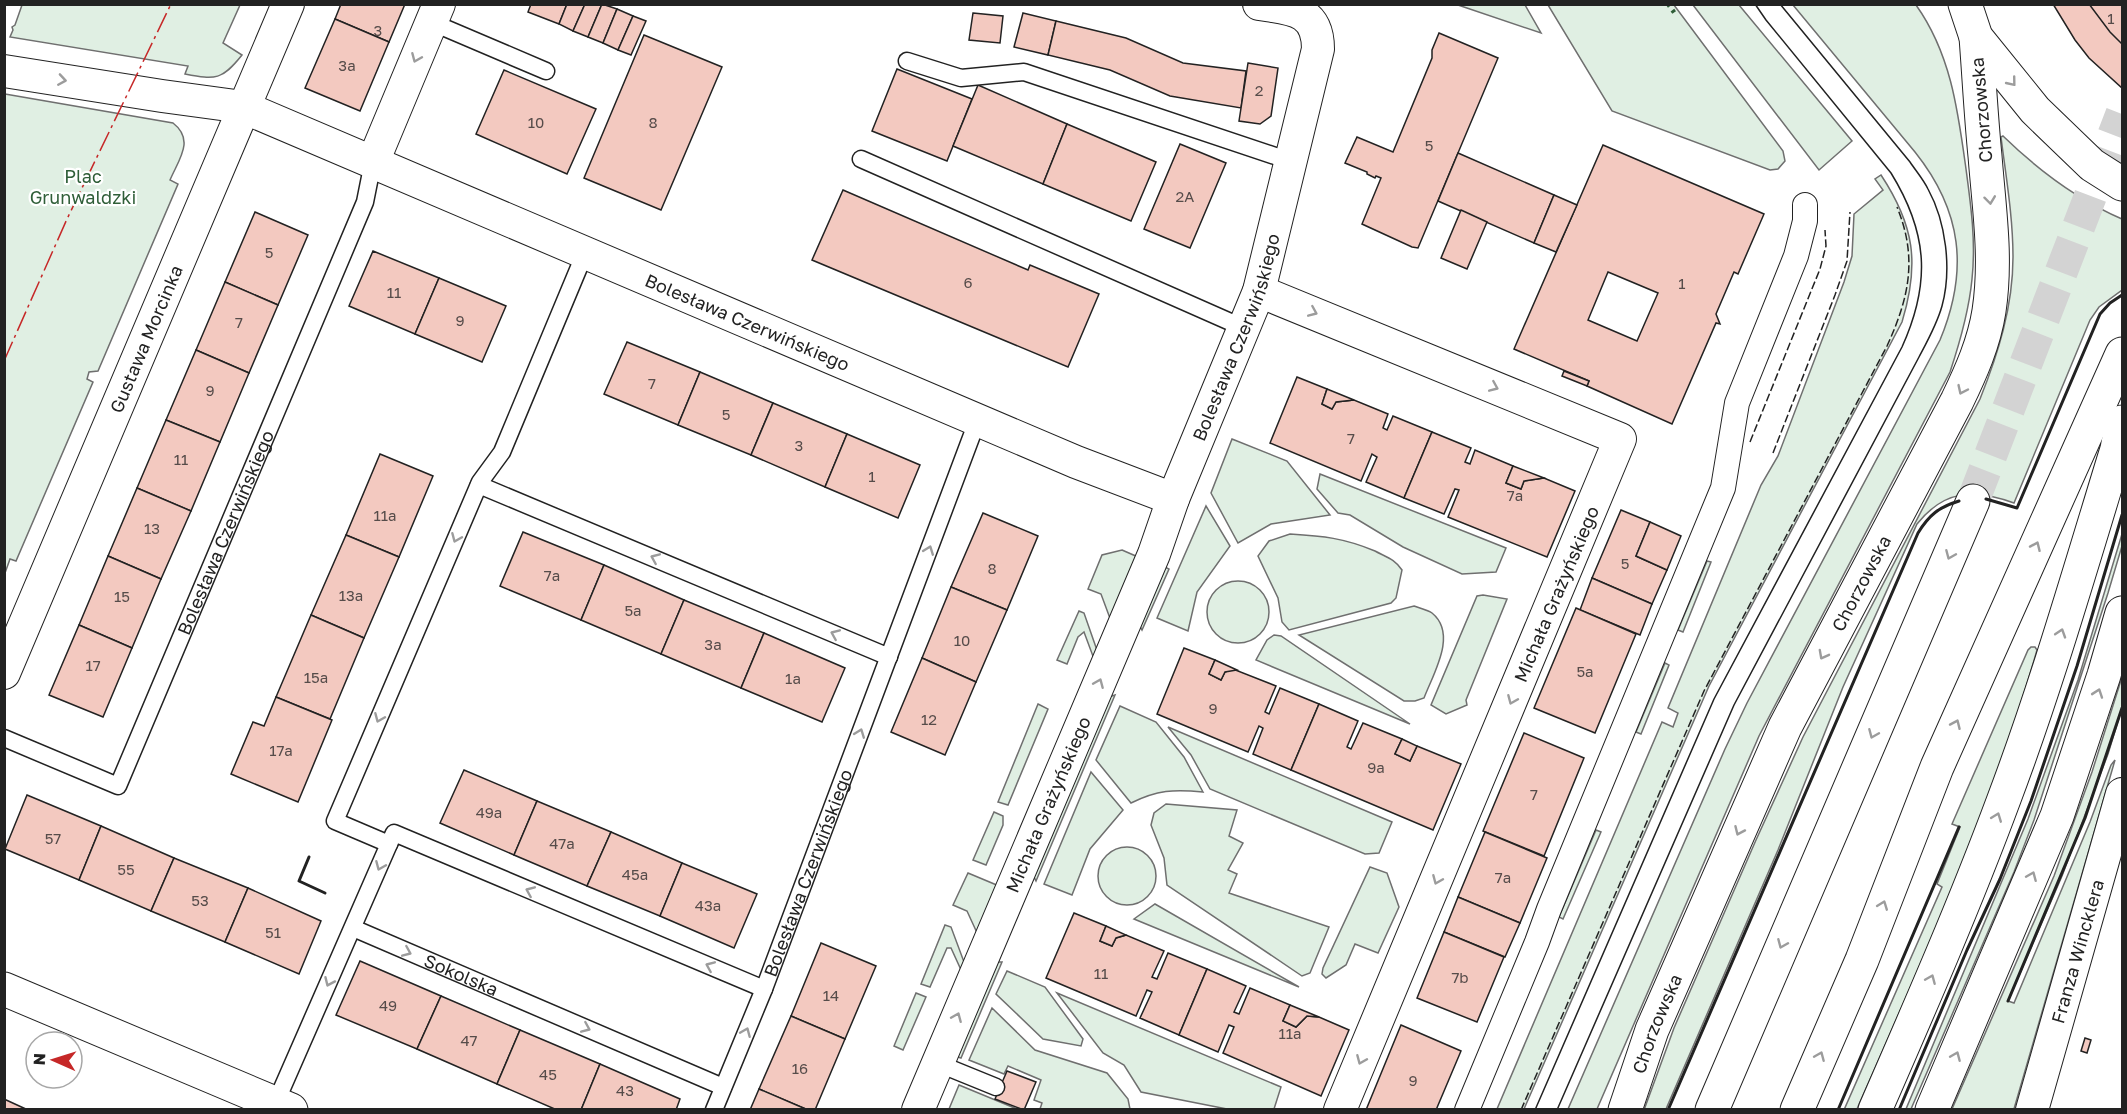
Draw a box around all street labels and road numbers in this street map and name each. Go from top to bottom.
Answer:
street label: Chorzowska [1965,57,1997,163]
street label: Bolesława Czerwińskiego [1187,231,1284,444]
street label: Gustawa Morcinka [105,262,187,416]
street label: Bolesława Czerwińskiego [642,269,853,375]
street label: Bolesława Czerwińskiego [172,427,278,638]
street label: Michała Grażyńskiego [1509,503,1603,685]
street label: Chorzowska [1827,531,1895,635]
street label: Michała Grażyńskiego [1001,713,1095,896]
street label: Bolesława Czerwińskiego [759,766,857,980]
street label: Franza Wincklera [2046,877,2108,1026]
street label: Sokolska [421,949,502,1000]
street label: Chorzowska [1627,970,1686,1076]

